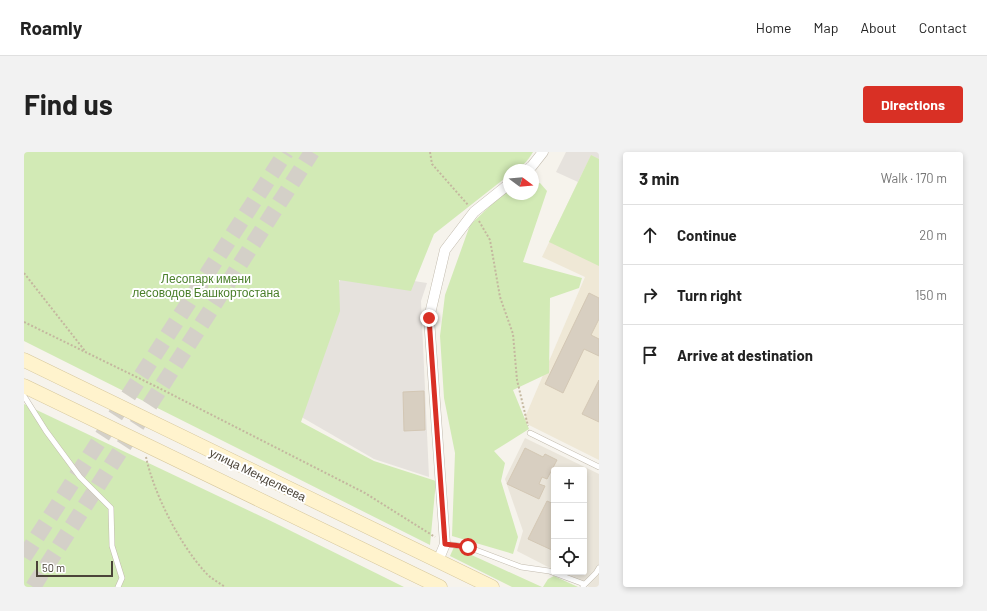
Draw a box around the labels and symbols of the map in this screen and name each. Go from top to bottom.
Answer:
north arrow [503,164,539,200]
park label: Лесопарк имени лесоводов Башкортостана [132,271,280,300]
route end [420,309,438,327]
street label: улица Менделеева [207,445,309,504]
route start [459,538,477,556]
scale bar [36,559,113,578]

